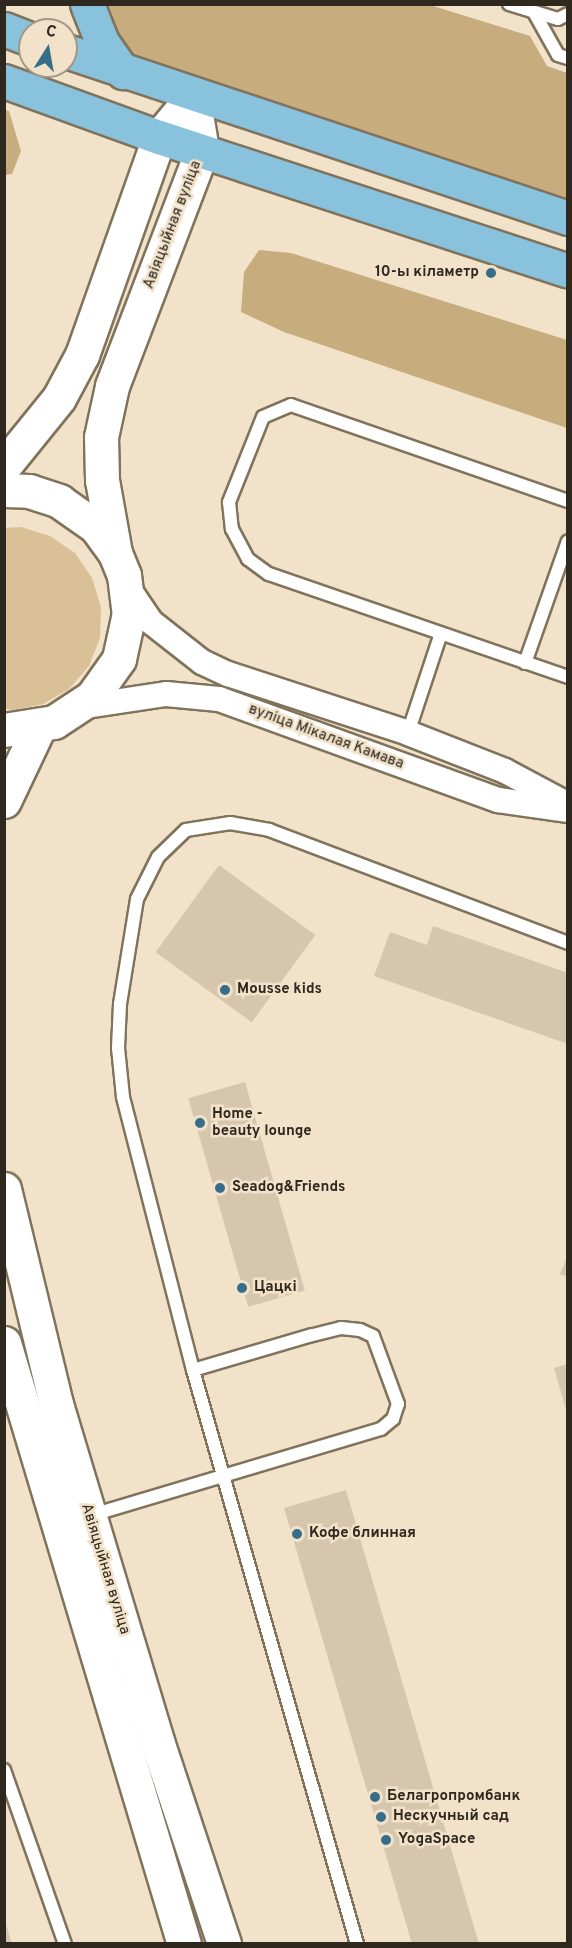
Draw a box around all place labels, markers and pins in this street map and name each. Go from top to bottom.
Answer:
place label: 10-ы кіламетр [375,264,479,282]
marker: 10-ы кіламетр [484,266,498,280]
place label: Mousse kids [237,981,322,999]
marker: Mousse kids [218,983,232,997]
place label: Home - beauty lounge [212,1105,312,1140]
marker: Home - beauty lounge [193,1116,207,1130]
place label: Seadog&Friends [232,1179,345,1197]
marker: Seadog&Friends [213,1181,227,1195]
place label: Цацкi [254,1279,297,1297]
marker: Цацкi [235,1281,249,1295]
place label: Кофе блинная [309,1525,416,1543]
marker: Кофе блинная [290,1527,304,1541]
place label: Белагропромбанк [387,1788,520,1806]
marker: Белагропромбанк [368,1790,382,1804]
place label: Нескучный сад [393,1808,509,1826]
marker: Нескучный сад [374,1810,388,1824]
place label: YogaSpace [398,1831,475,1849]
marker: YogaSpace [379,1833,393,1847]

